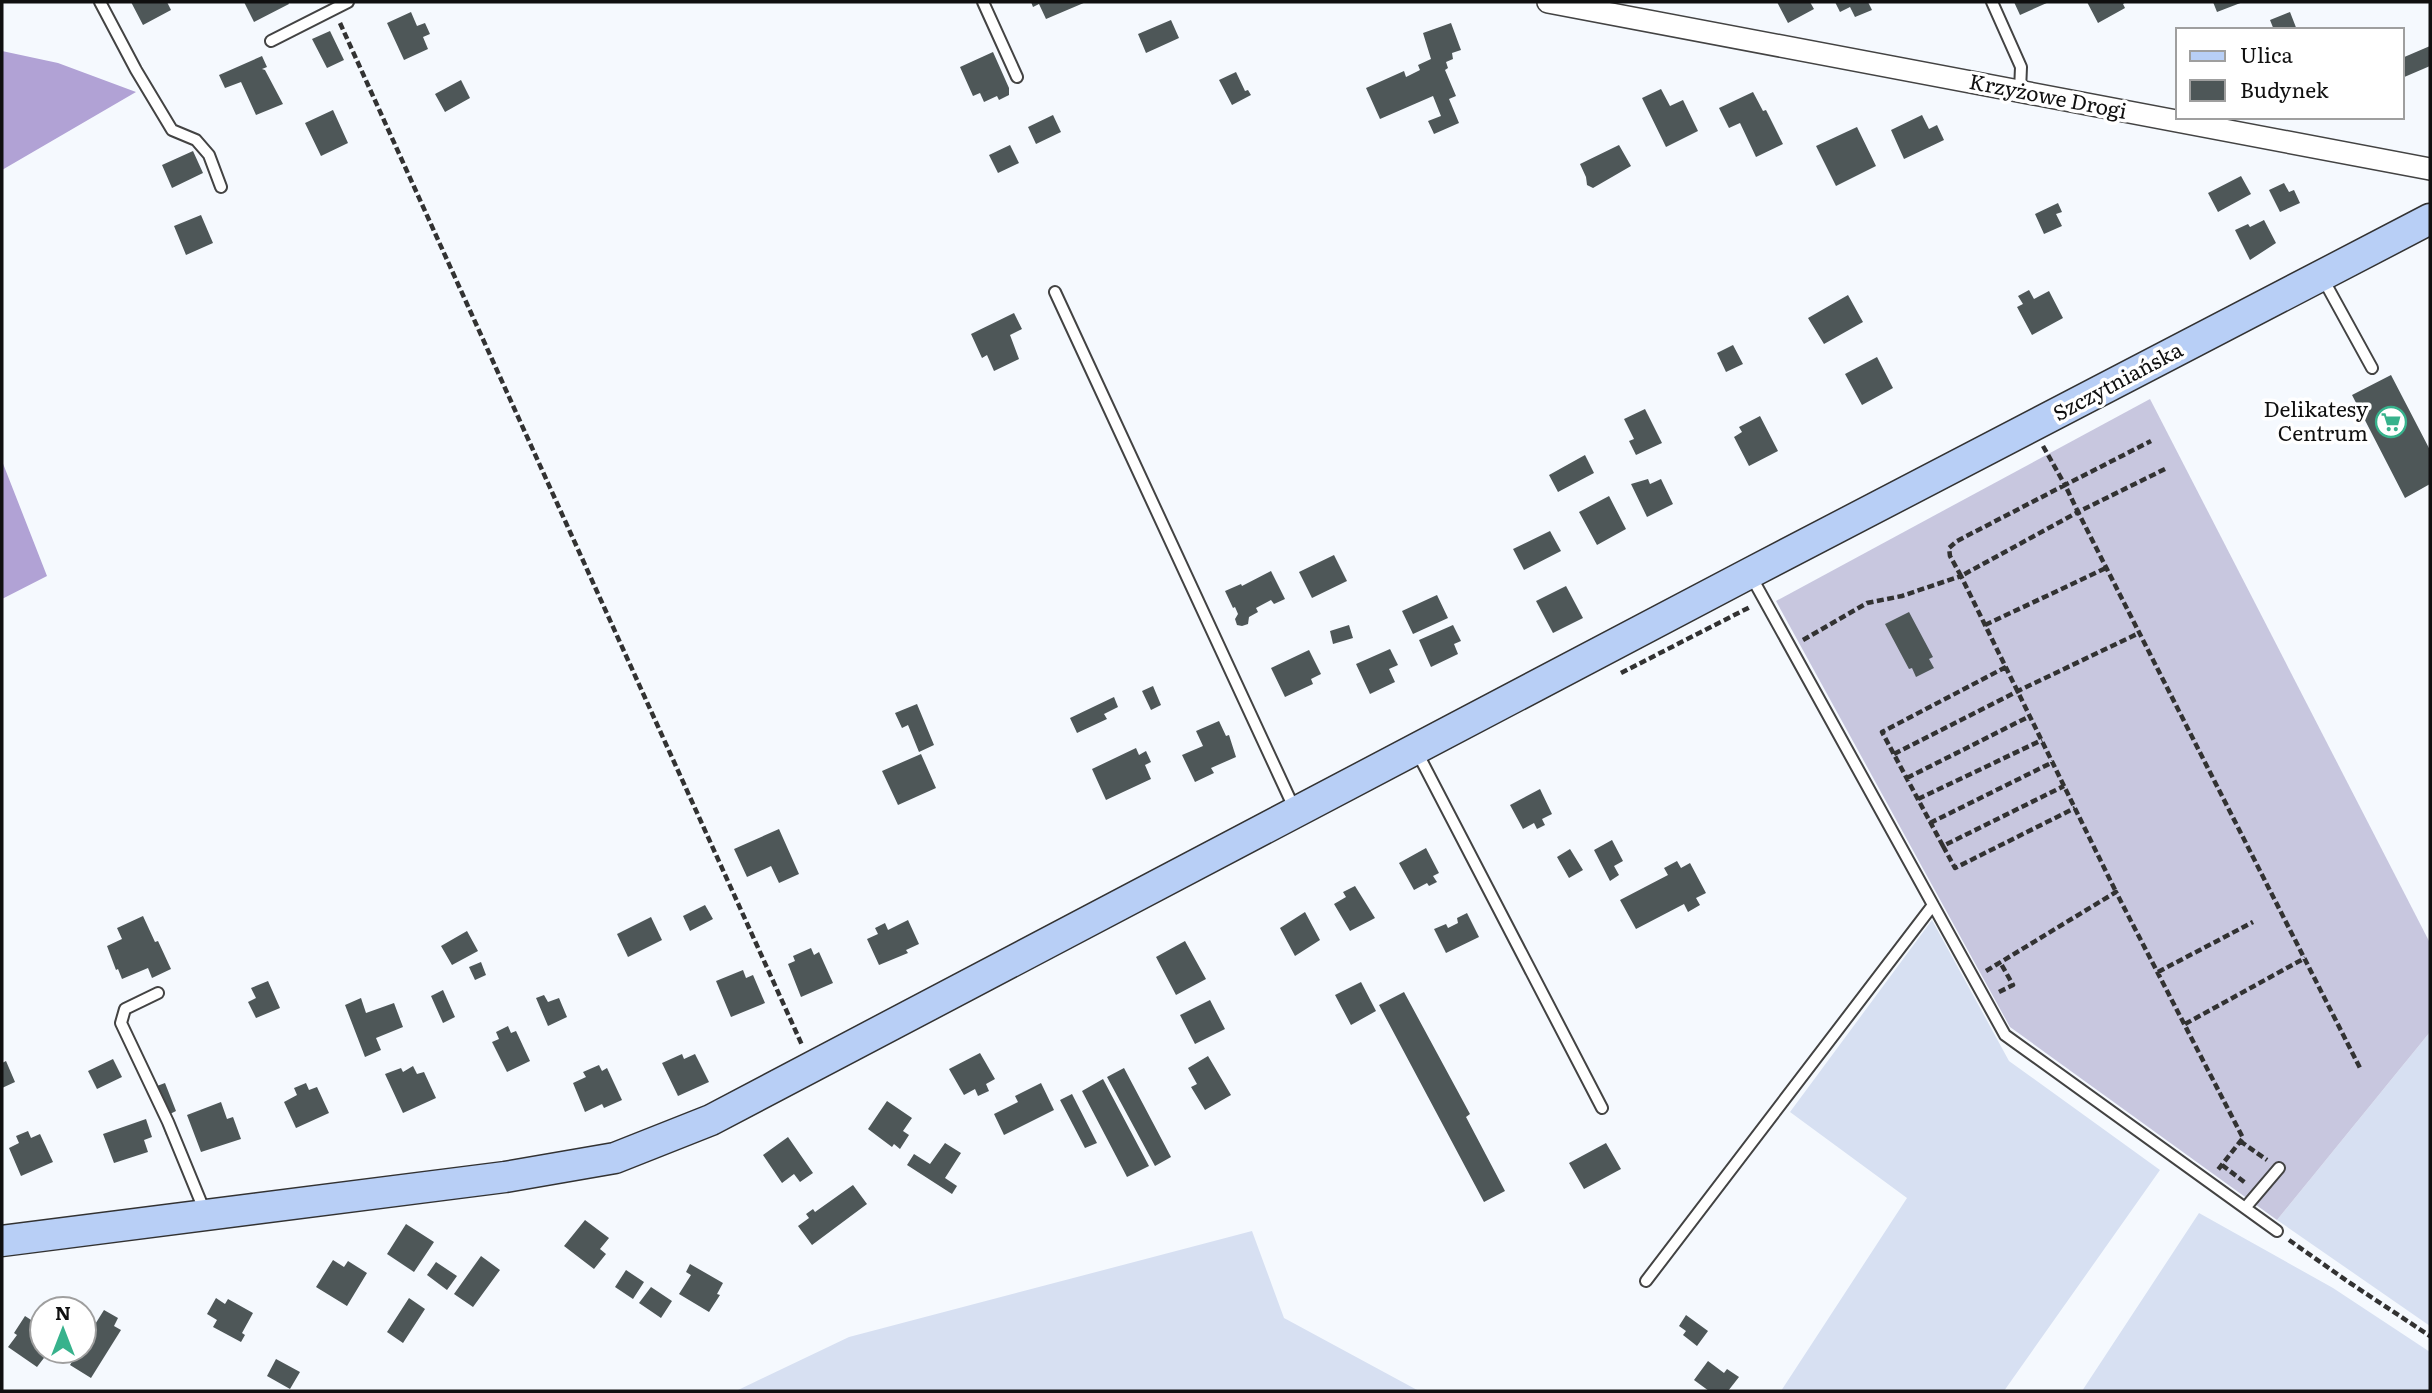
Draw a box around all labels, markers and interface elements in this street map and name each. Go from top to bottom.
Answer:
legend [2176,28,2404,119]
text: Ulica [2240,38,2294,69]
street label: Krzyżowe Drogi [1967,64,2130,125]
text: Budynek [2240,73,2329,104]
street label: Szczytniańska [2046,332,2188,427]
place label: Delikatesy Centrum [2264,392,2369,447]
supermarket icon: Delikatesy Centrum [2374,405,2408,439]
north arrow [28,1295,98,1365]
text: N [55,1298,71,1326]

